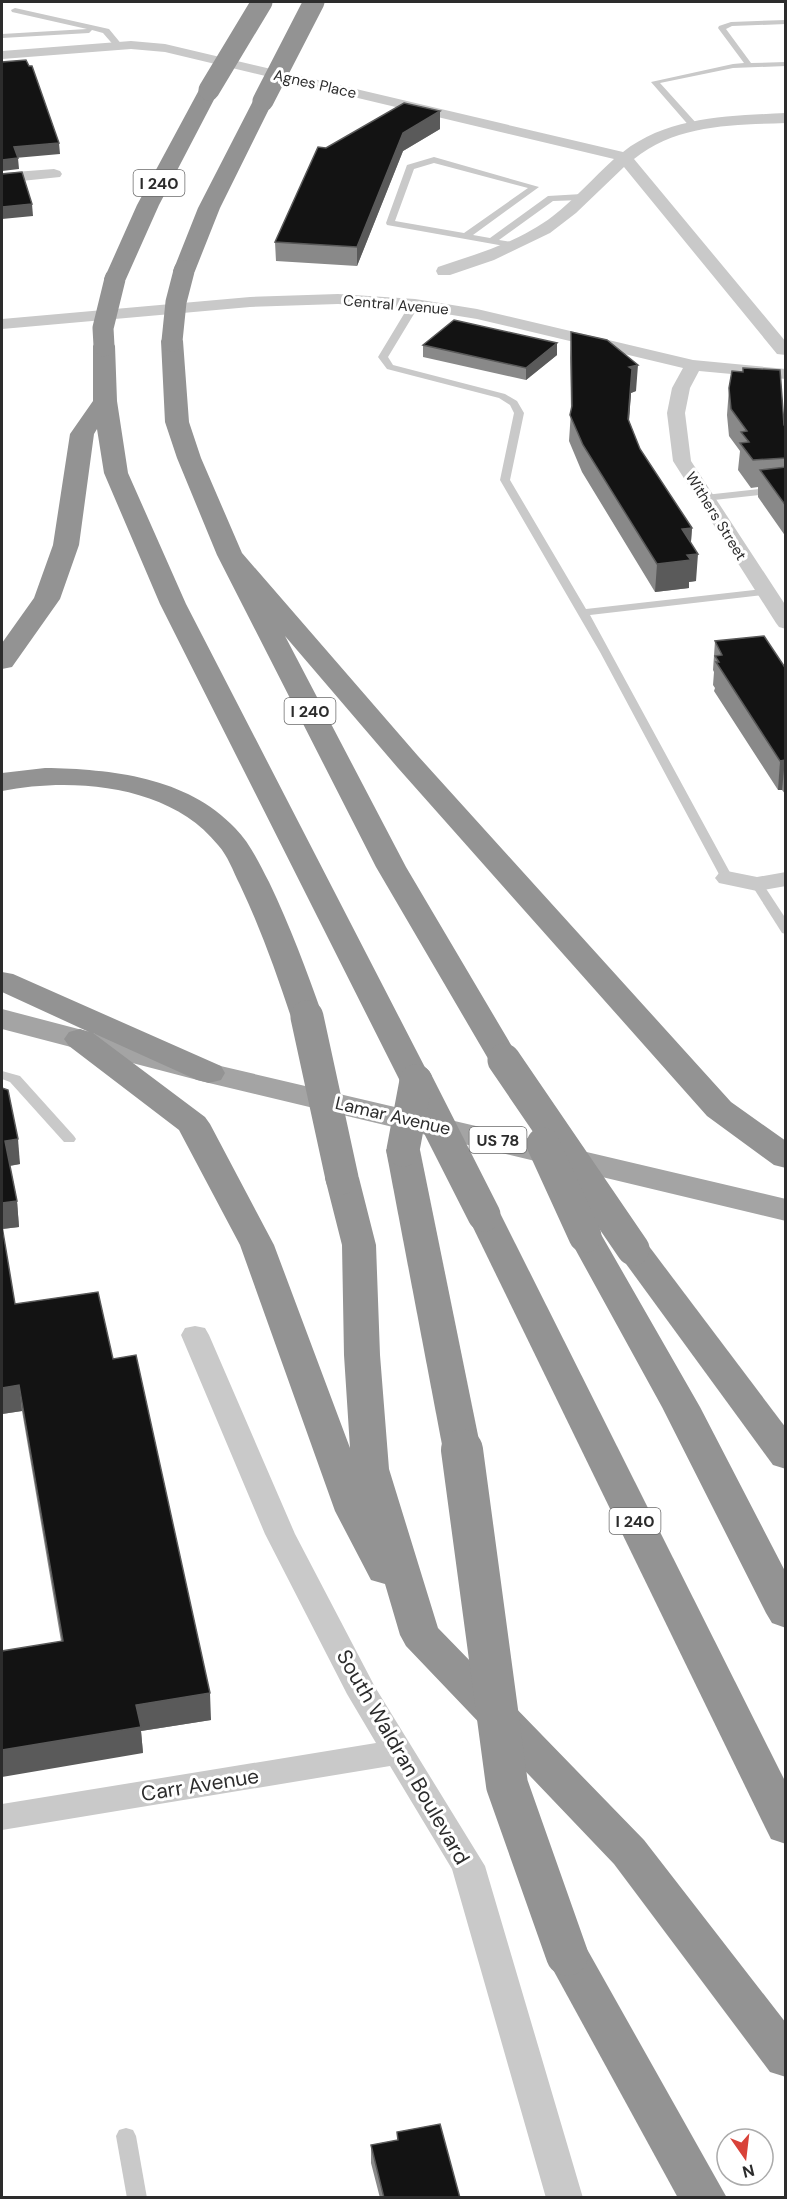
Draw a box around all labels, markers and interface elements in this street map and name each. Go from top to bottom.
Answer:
street label: Agnes Place [272,65,358,103]
road number: I 240 [134,170,184,196]
street label: Central Avenue [342,290,450,320]
street label: Withers Street [681,468,751,564]
road number: I 240 [284,698,336,724]
street label: Lamar Avenue [333,1091,453,1141]
road number: US 78 [470,1127,526,1153]
road number: I 240 [610,1508,660,1534]
street label: South Waldran Boulevard [330,1644,476,1870]
street label: Carr Avenue [139,1762,261,1808]
north arrow [715,2127,775,2187]
text: N [740,2159,757,2183]

